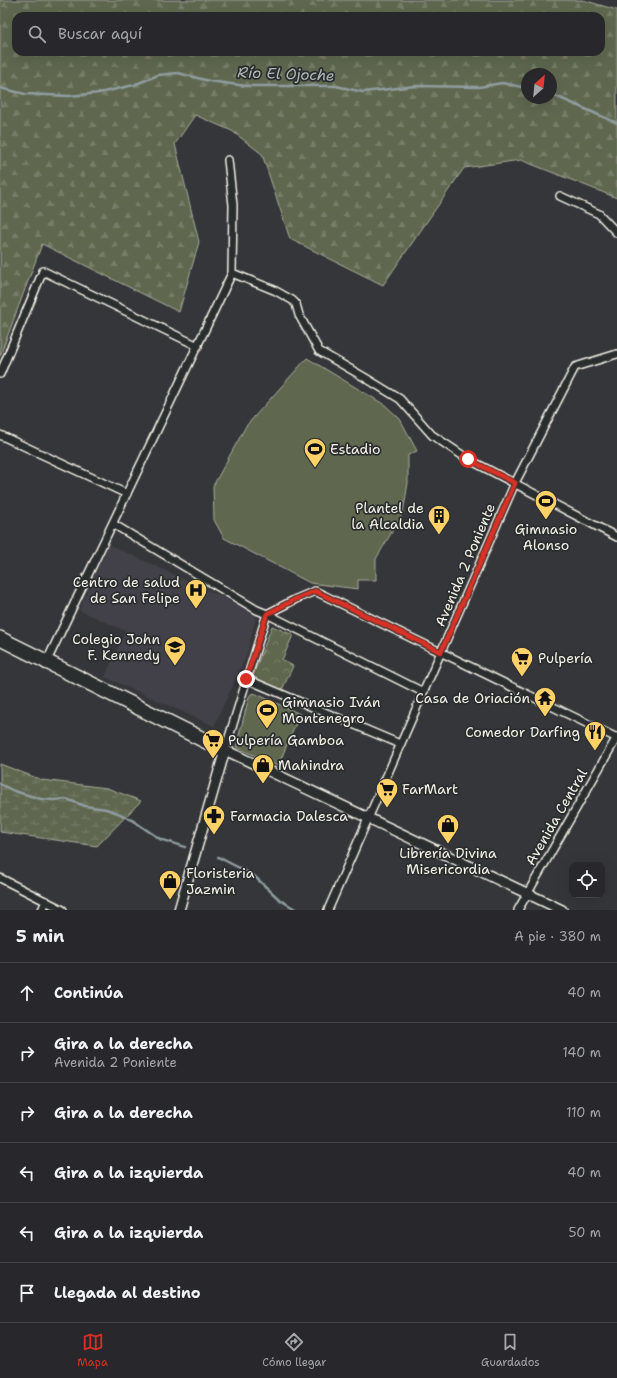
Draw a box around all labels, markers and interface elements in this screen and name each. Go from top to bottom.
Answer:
search box [12,12,605,56]
icon: search [26,23,48,45]
text: Buscar aquí [58,24,142,44]
water label: Río El Ojoche [237,62,335,86]
north arrow [521,68,557,104]
sports icon: Estadio [302,436,328,469]
place label: Estadio [330,440,381,458]
route start [459,450,477,468]
sports icon: Gimnasio Alonso [533,488,559,521]
place label: Plantel de la Alcaldia [351,499,424,533]
street label: Avenida 2 Poniente [431,501,499,629]
building icon: Plantel de la Alcaldia [426,503,452,536]
place label: Gimnasio Alonso [515,520,577,554]
place label: Centro de salud de San Felipe [73,573,180,607]
hospital icon: Centro de salud de San Felipe [183,577,209,610]
place label: Colegio John F. Kennedy [72,630,160,664]
school or university icon: Colegio John F. Kennedy [162,634,188,667]
supermarket icon: Pulpería [509,645,535,678]
place label: Pulpería [538,649,593,667]
route end [237,670,255,688]
temple icon: Casa de Oriación [532,685,558,718]
place label: Casa de Oriación [415,689,530,707]
place label: Gimnasio Iván Montenegro [282,693,381,727]
sports icon: Gimnasio Iván Montenegro [254,697,280,730]
restaurant icon: Comedor Darfing [582,719,608,752]
place label: Comedor Darfing [465,723,580,741]
supermarket icon: Pulpería Gamboa [200,727,226,760]
place label: Pulpería Gamboa [228,731,344,749]
shop icon: Mahindra [250,752,276,785]
place label: Mahindra [278,756,344,774]
street label: Avenida Central [521,765,591,869]
supermarket icon: FarMart [374,776,400,809]
place label: FarMart [402,780,458,798]
pharmacy icon: Farmacia Dalesca [201,803,227,836]
place label: Farmacia Dalesca [230,807,348,825]
shop icon: Librería Divina Misericordia [435,812,461,845]
place label: Librería Divina Misericordia [399,844,497,878]
map controls [569,862,605,898]
button: locate [569,862,605,898]
place label: Floristeria Jazmin [186,864,255,898]
shop icon: Floristeria Jazmin [157,868,183,901]
text: 5 min [16,925,64,947]
text: A pie · 380 m [514,928,601,945]
icon: ahead [16,982,38,1004]
text: Continúa [54,983,123,1003]
text: 40 m [567,984,601,1001]
text: Gira a la derecha [54,1034,193,1054]
icon: right [16,1042,38,1064]
text: 140 m [562,1044,601,1061]
text: Avenida 2 Poniente [54,1054,177,1071]
icon: right [16,1102,38,1124]
text: Gira a la derecha [54,1103,193,1123]
text: 110 m [566,1104,601,1121]
icon: left [16,1162,38,1184]
text: Gira a la izquierda [54,1163,203,1183]
text: 40 m [567,1164,601,1181]
icon: left [16,1222,38,1244]
text: Gira a la izquierda [54,1223,203,1243]
text: 50 m [568,1224,601,1241]
icon: arrive [16,1282,38,1304]
text: Llegada al destino [54,1283,201,1303]
tab: Mapa [77,1331,108,1370]
tab: Cómo llegar [262,1331,326,1370]
tab: Guardados [481,1331,540,1370]

